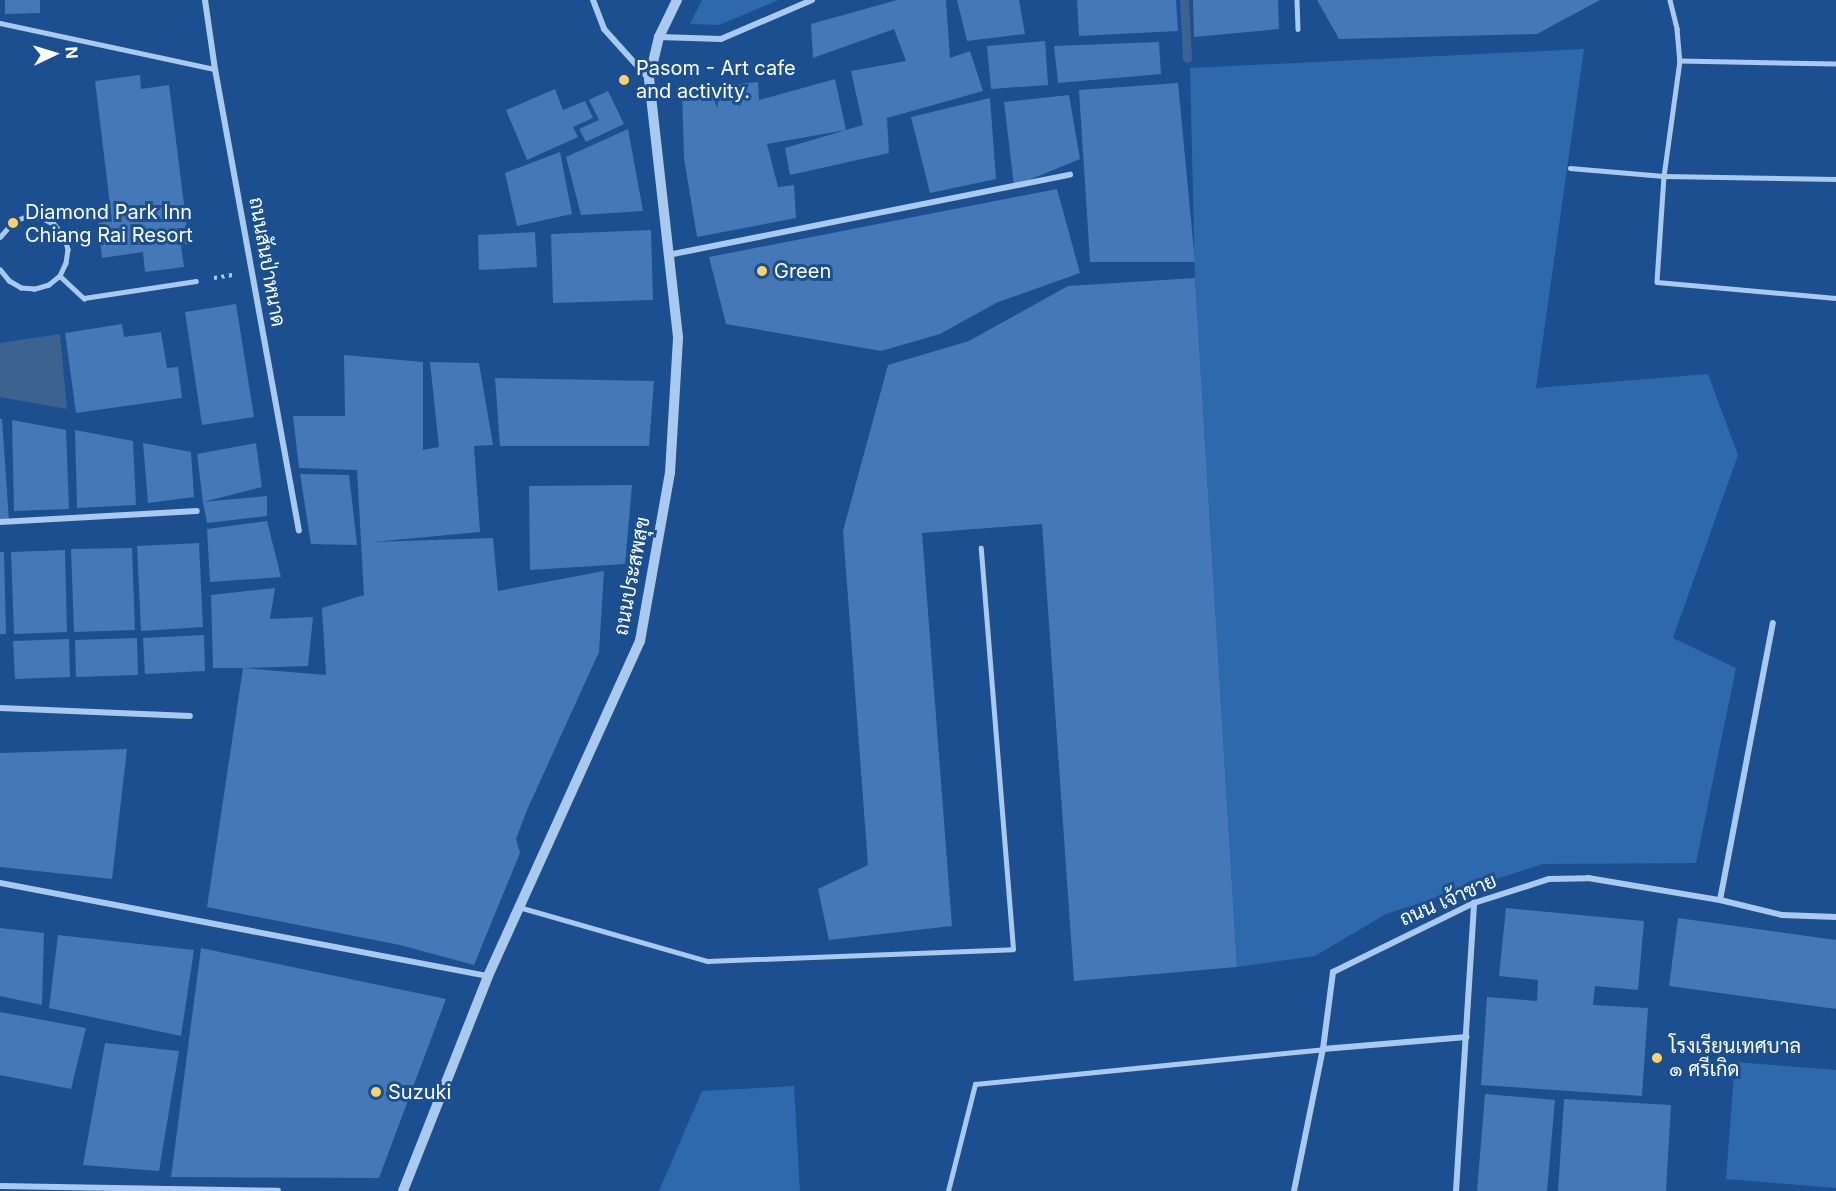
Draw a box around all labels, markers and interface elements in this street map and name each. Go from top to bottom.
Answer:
north arrow [24,24,84,84]
text: N [62,46,82,60]
place label: Pasom - Art cafe and activity. [636,56,796,103]
marker: Pasom - Art cafe and activity. [617,73,631,87]
street label: ถนนสันป่าหนาด [244,195,290,329]
place label: Diamond Park Inn Chiang Rai Resort [25,200,193,247]
marker: Diamond Park Inn Chiang Rai Resort [6,216,20,230]
place label: Green [774,259,831,283]
marker: Green [755,264,769,278]
street label: ถนนประสพสุข [609,515,655,637]
street label: ถนน เจ้าชาย [1396,869,1500,931]
place label: โรงเรียนเทศบาล ๑ ศรีเกิด [1669,1034,1801,1081]
marker: โรงเรียนเทศบาล ๑ ศรีเกิด [1650,1051,1664,1065]
place label: Suzuki [388,1080,451,1104]
marker: Suzuki [369,1085,383,1099]

